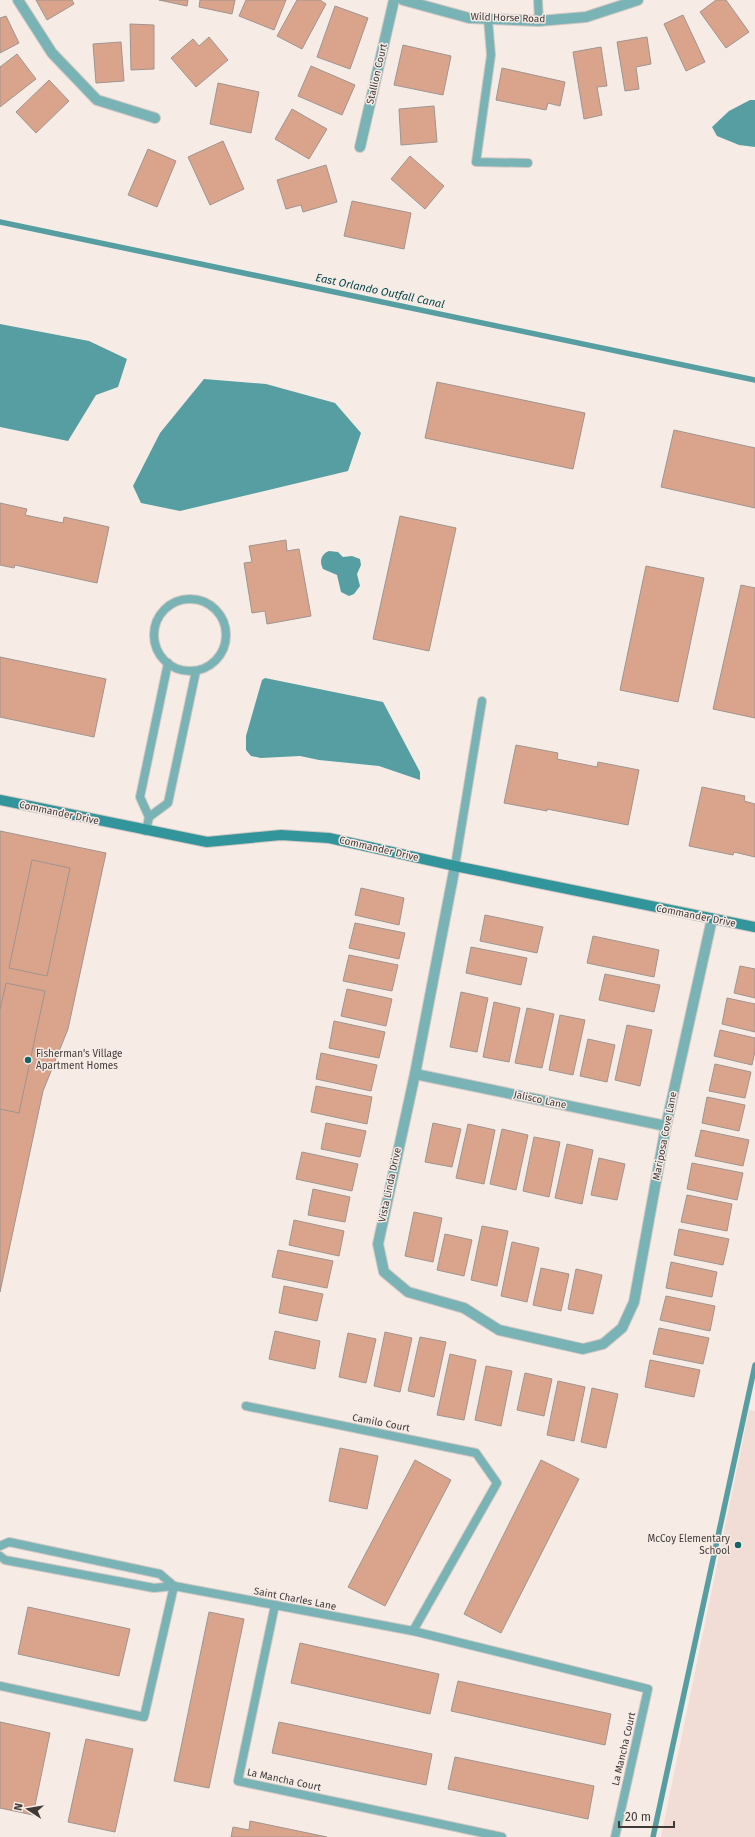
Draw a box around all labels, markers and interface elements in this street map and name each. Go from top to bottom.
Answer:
street label: Wild Horse Road [470,11,546,25]
street label: Stallion Court [364,42,390,106]
water label: East Orlando Outfall Canal [314,271,446,311]
street label: Commander Drive [18,799,100,827]
street label: Commander Drive [338,834,420,864]
street label: Commander Drive [655,902,737,930]
place label: Fisherman's Village Apartment Homes [36,1048,122,1072]
marker: Fisherman's Village Apartment Homes [23,1055,33,1065]
street label: Jalisco Lane [513,1089,567,1111]
street label: Mariposa Cove Lane [651,1091,679,1181]
street label: Vista Linda Drive [376,1147,404,1223]
street label: Camilo Court [351,1412,411,1435]
place label: McCoy Elementary School [647,1533,730,1557]
marker: McCoy Elementary School [733,1540,743,1550]
street label: Saint Charles Lane [253,1585,337,1613]
street label: La Mancha Court [610,1711,638,1787]
street label: La Mancha Court [246,1766,322,1794]
north arrow [8,1789,48,1829]
text: N [12,1802,26,1812]
scale bar [619,1803,674,1829]
text: 20 m [625,1810,651,1824]

